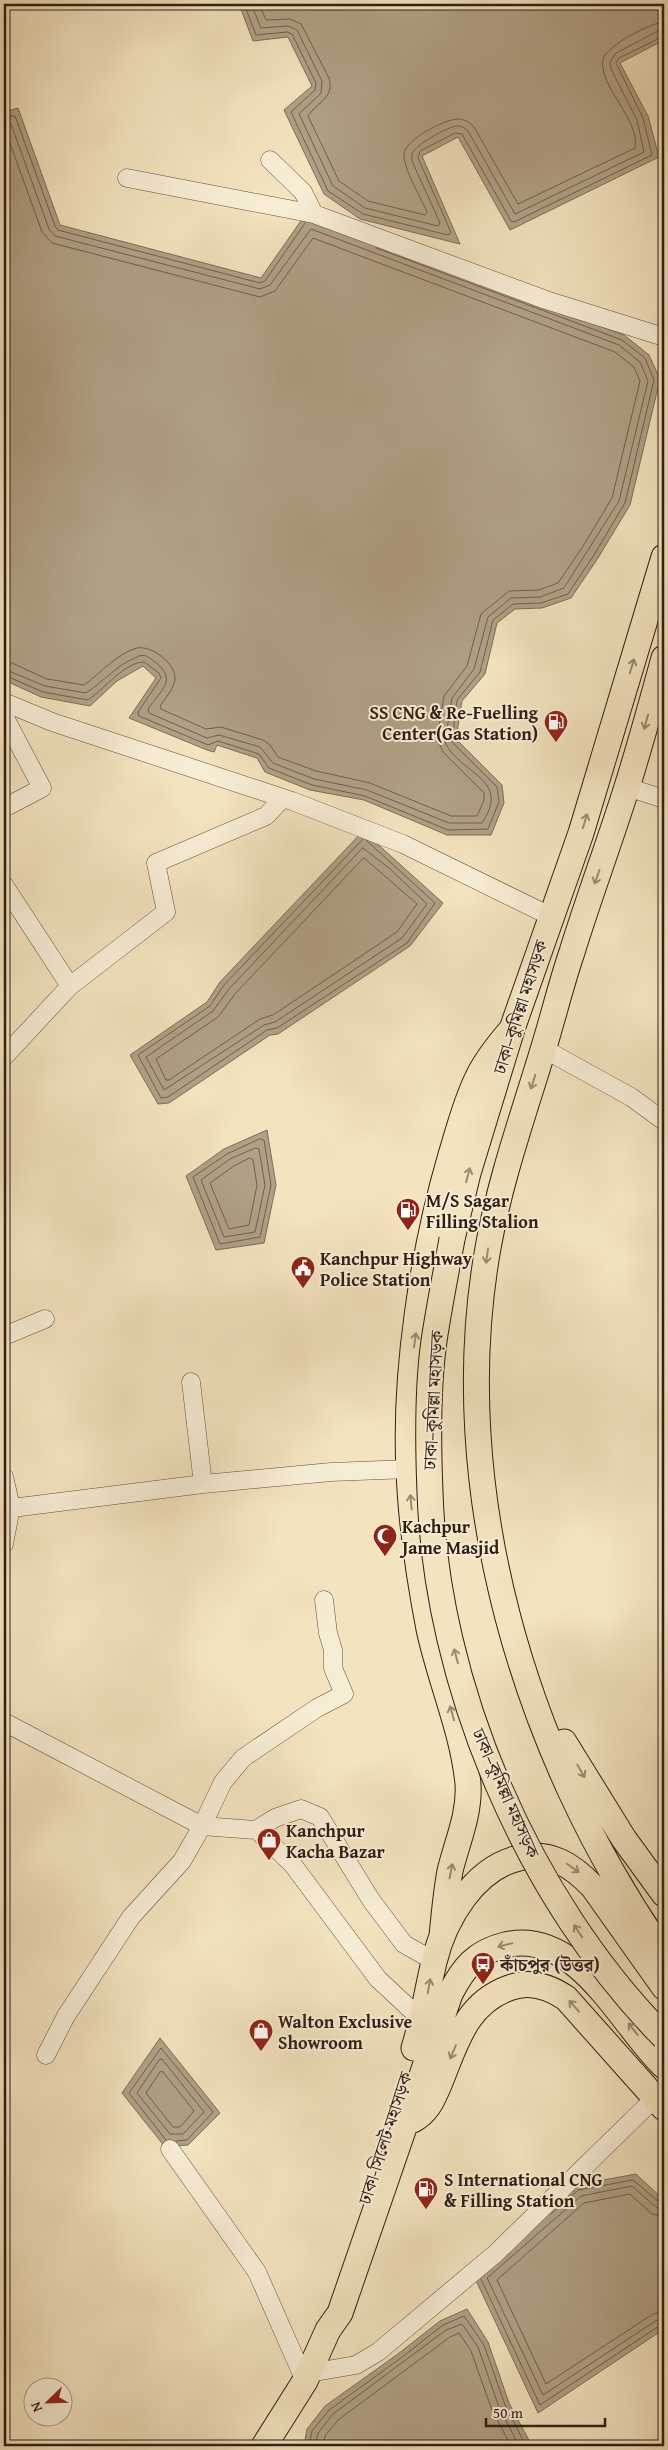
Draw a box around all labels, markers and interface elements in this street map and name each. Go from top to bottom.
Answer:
one-way arrow [628,658,637,674]
place label: SS CNG & Re-Fuelling Center(Gas Station) [370,699,539,747]
fuel station icon: SS CNG & Re-Fuelling Center(Gas Station) [543,709,569,743]
one-way arrow [641,713,650,729]
one-way arrow [580,813,590,829]
one-way arrow [592,869,602,885]
street label: ঢাকা–কুমিল্লা মহাসড়ক [485,935,555,1078]
one-way arrow [528,1074,538,1090]
one-way arrow [464,1167,473,1183]
place label: M/S Sagar Filling Stalion [426,1187,539,1235]
fuel station icon: M/S Sagar Filling Stalion [395,1197,421,1231]
place label: Kanchpur Highway Police Station [320,1245,473,1293]
one-way arrow [482,1247,492,1263]
public building icon: Kanchpur Highway Police Station [290,1255,316,1289]
street label: ঢাকা–কুমিল্লা মহাসড়ক [416,1328,450,1471]
one-way arrow [410,1332,420,1348]
one-way arrow [406,1494,416,1510]
place label: Kachpur Jame Masjid [399,1513,500,1561]
mosque icon: Kachpur Jame Masjid [372,1523,398,1557]
one-way arrow [451,1649,460,1665]
one-way arrow [446,1705,456,1721]
street label: ঢাকা–কুমিল্লা মহাসড়ক [465,1723,547,1863]
one-way arrow [576,1763,586,1778]
place label: Kanchpur Kacha Bazar [286,1817,386,1865]
shop icon: Kanchpur Kacha Bazar [256,1827,282,1861]
one-way arrow [447,1863,456,1879]
one-way arrow [565,1863,579,1873]
one-way arrow [573,1924,583,1938]
one-way arrow [497,1941,513,1950]
bus stop icon: কাঁচপুর (উত্তর) [470,1951,496,1985]
place label: কাঁচপুর (উত্তর) [499,1951,600,1978]
one-way arrow [425,1979,435,1995]
one-way arrow [568,2000,580,2013]
place label: Walton Exclusive Showroom [278,2008,413,2056]
shop icon: Walton Exclusive Showroom [248,2018,274,2052]
one-way arrow [627,2023,638,2036]
one-way arrow [447,2045,456,2060]
street label: ঢাকা-সিলেট মহাসড়ক [351,2067,420,2209]
place label: S International CNG & Filling Station [444,2166,602,2214]
fuel station icon: S International CNG & Filling Station [413,2176,439,2210]
north arrow [22,2378,72,2428]
scale bar [486,2395,604,2427]
text: N [25,2398,47,2415]
text: 50 m [493,2402,524,2423]

